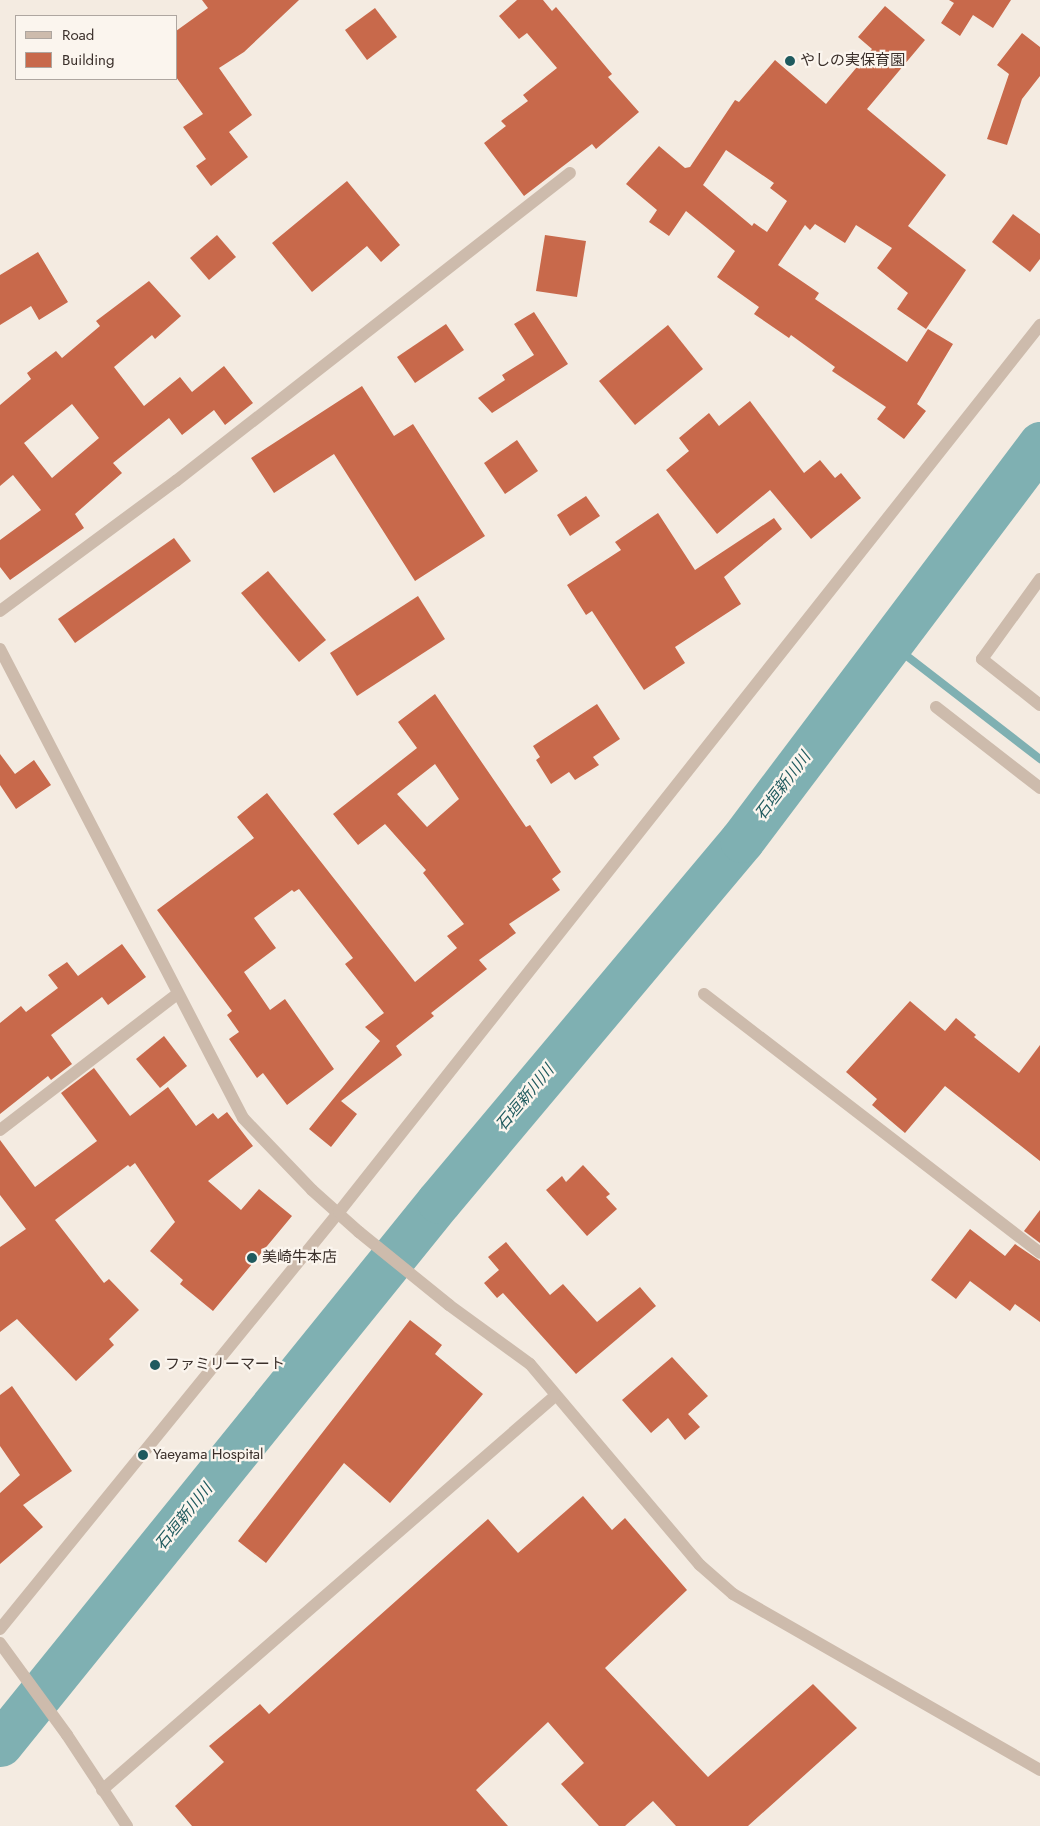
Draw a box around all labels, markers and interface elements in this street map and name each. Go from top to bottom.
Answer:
legend [15,15,178,80]
text: Road [62,24,94,46]
text: Building [62,49,114,71]
place label: やしの実保育園 [800,52,905,70]
marker: やしの実保育園 [784,55,796,67]
water label: 石垣新川川 [751,748,815,824]
water label: 石垣新川川 [492,1061,558,1135]
place label: 美崎牛本店 [262,1249,337,1267]
marker: 美崎牛本店 [246,1252,258,1264]
place label: ファミリーマート [165,1356,285,1374]
marker: ファミリーマート [149,1359,161,1371]
place label: Yaeyama Hospital [153,1446,264,1464]
marker: Yaeyama Hospital [137,1449,149,1461]
water label: 石垣新川川 [151,1480,217,1554]

